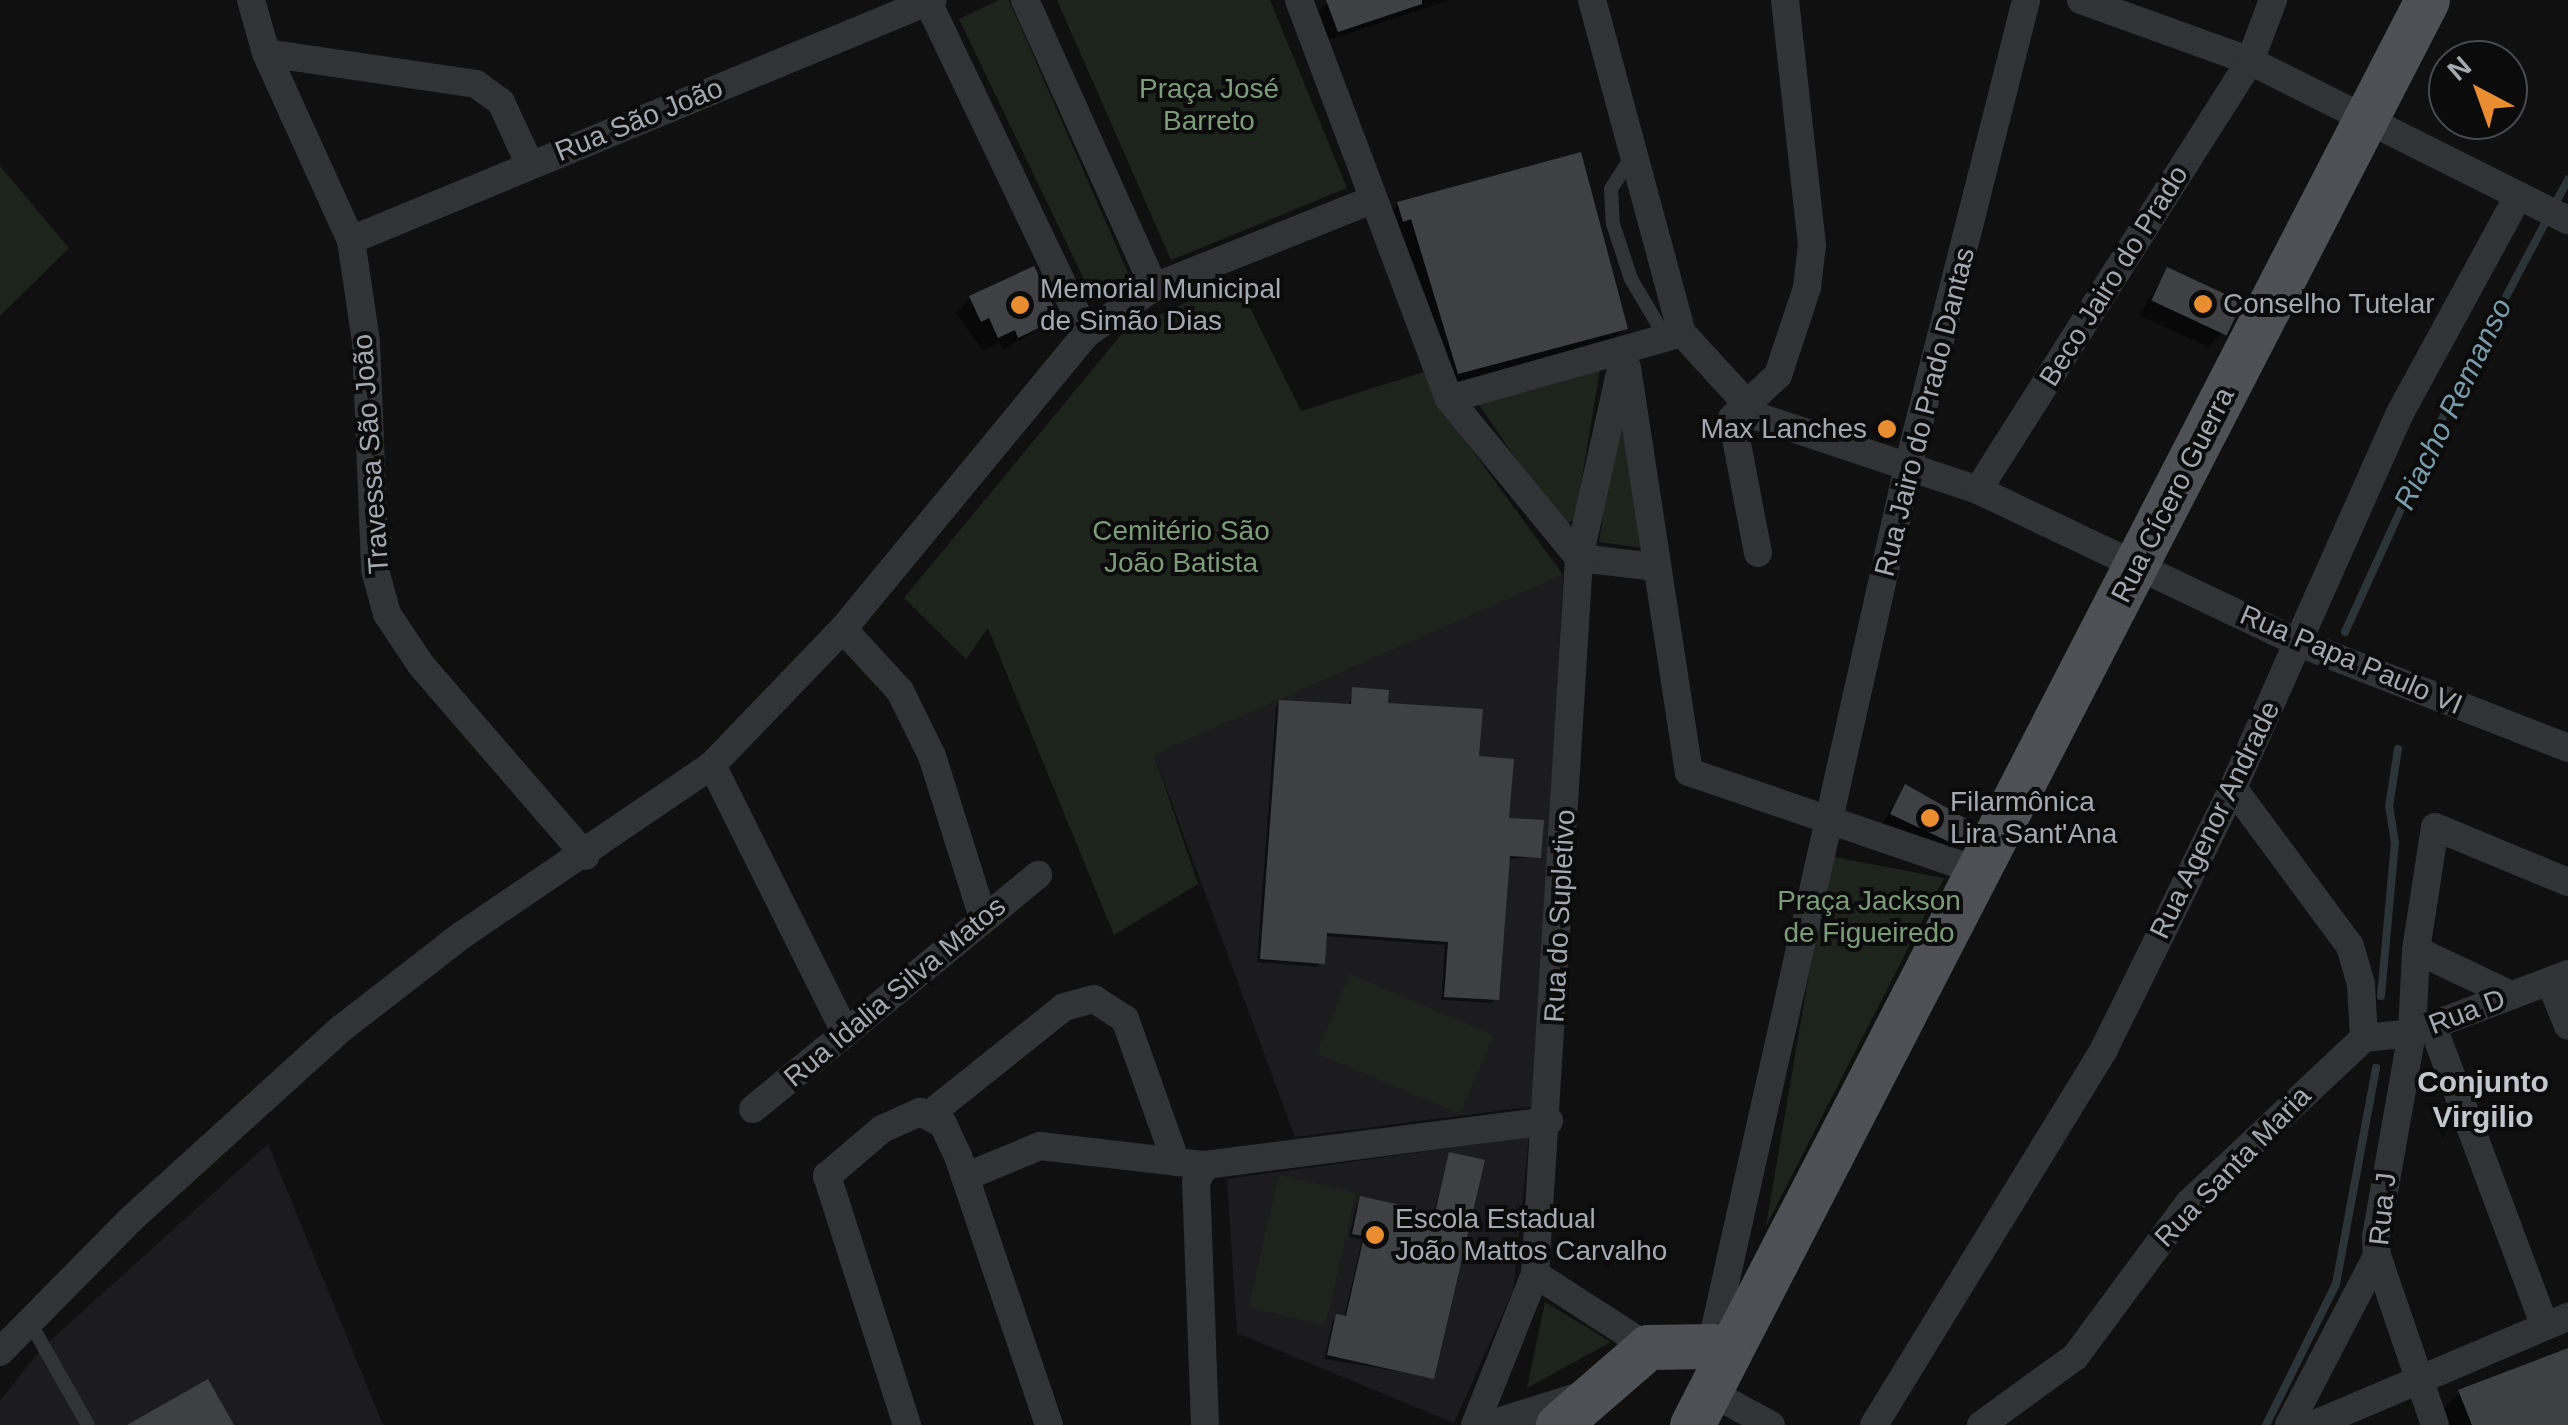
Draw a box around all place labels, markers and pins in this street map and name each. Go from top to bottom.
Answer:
place label: Memorial Municipal de Simão Dias [1040,272,1281,338]
place label: Conselho Tutelar [2223,287,2435,321]
marker: Conselho Tutelar [2192,293,2214,315]
marker: Memorial Municipal de Simão Dias [1009,294,1031,316]
place label: Max Lanches [1700,412,1867,446]
marker: Max Lanches [1876,418,1898,440]
place label: Filarmônica Lira Sant'Ana [1950,785,2117,851]
marker: Filarmônica Lira Sant'Ana [1919,807,1941,829]
place label: Escola Estadual João Mattos Carvalho [1395,1202,1667,1268]
marker: Escola Estadual João Mattos Carvalho [1364,1224,1386,1246]

